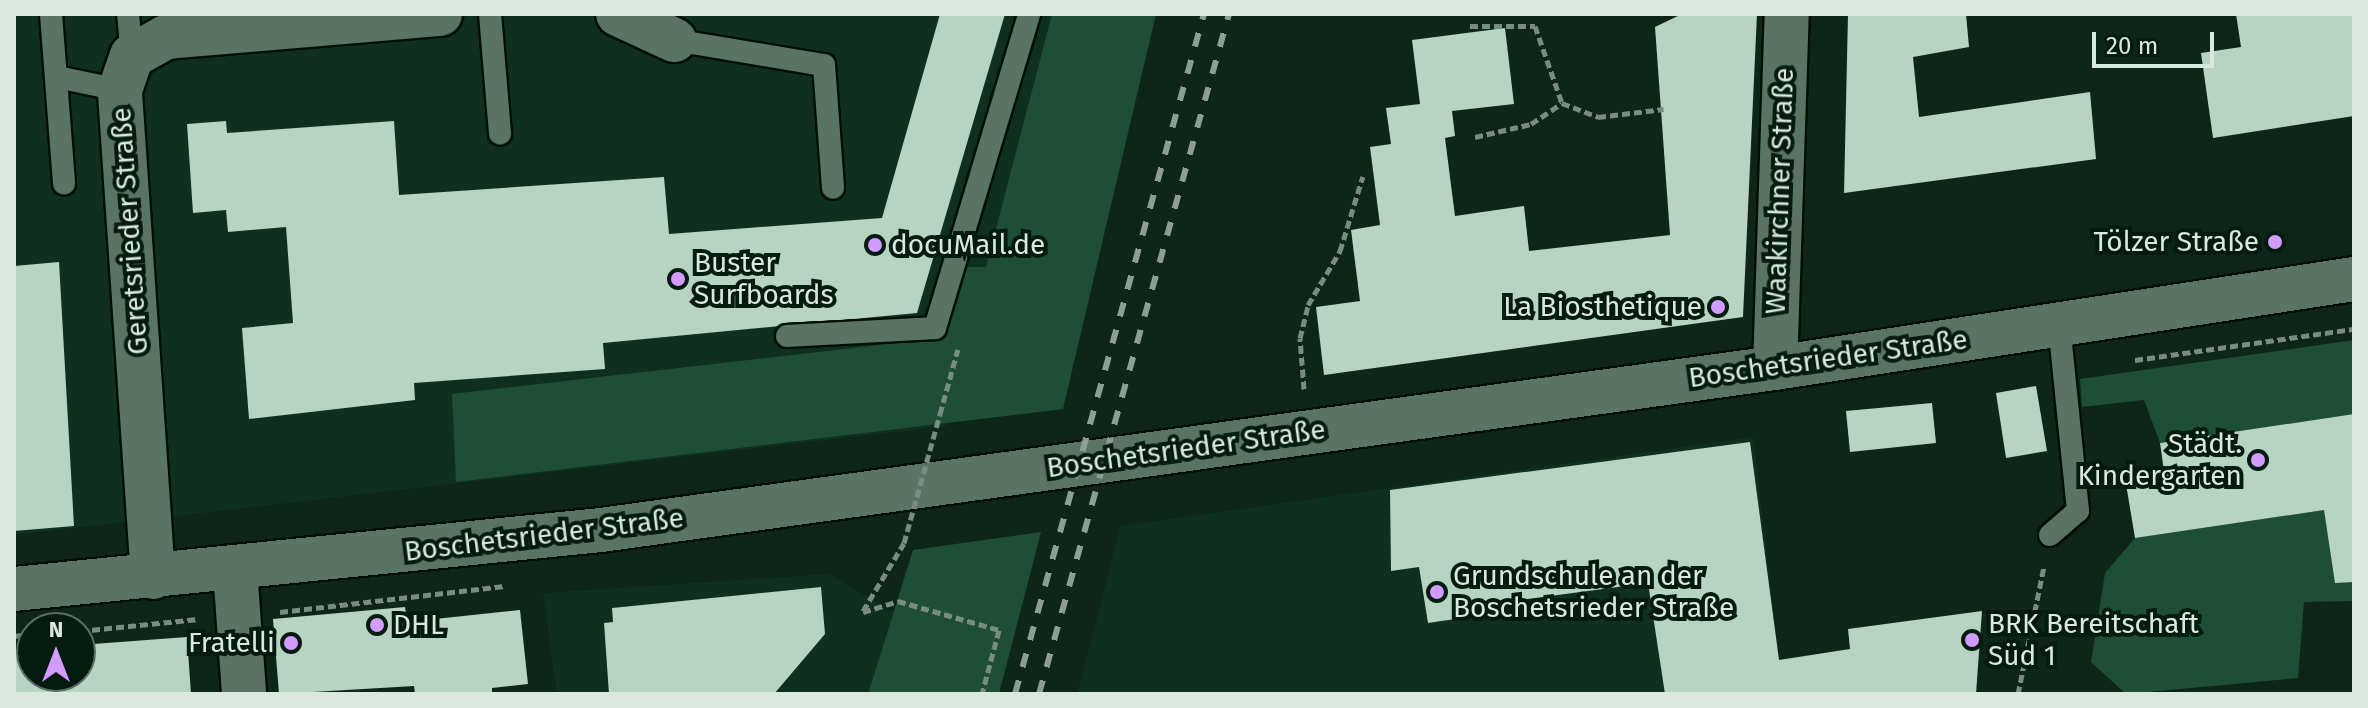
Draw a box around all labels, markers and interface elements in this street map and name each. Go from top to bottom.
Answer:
scale bar [2096,16,2218,66]
text: 20 m [2106,32,2158,60]
street label: Waakirchner Straße [1759,67,1801,315]
street label: Geretsrieder Straße [105,106,155,356]
place label: Tölzer Straße [2093,225,2259,259]
place label: docuMail.de [891,228,1045,262]
marker: Tölzer Straße [2266,233,2284,251]
marker: docuMail.de [866,236,884,254]
place label: Buster Surfboards [694,246,833,312]
marker: Buster Surfboards [669,270,687,288]
place label: La Biosthetique [1503,290,1702,324]
marker: La Biosthetique [1709,298,1727,316]
street label: Boschetsrieder Straße [1686,323,1970,395]
street label: Boschetsrieder Straße [1044,413,1328,485]
place label: Städt. Kindergarten [2077,427,2242,493]
marker: Städt. Kindergarten [2249,451,2267,469]
street label: Boschetsrieder Straße [402,501,686,569]
place label: Grundschule an der Boschetsrieder Straße [1453,559,1734,625]
marker: Grundschule an der Boschetsrieder Straße [1428,583,1446,601]
place label: BRK Bereitschaft Süd 1 [1988,607,2199,673]
place label: DHL [393,608,444,642]
north arrow [16,612,96,692]
text: N [49,616,63,643]
marker: DHL [368,616,386,634]
place label: Fratelli [188,626,275,660]
marker: BRK Bereitschaft Süd 1 [1963,631,1981,649]
marker: Fratelli [282,634,300,652]

